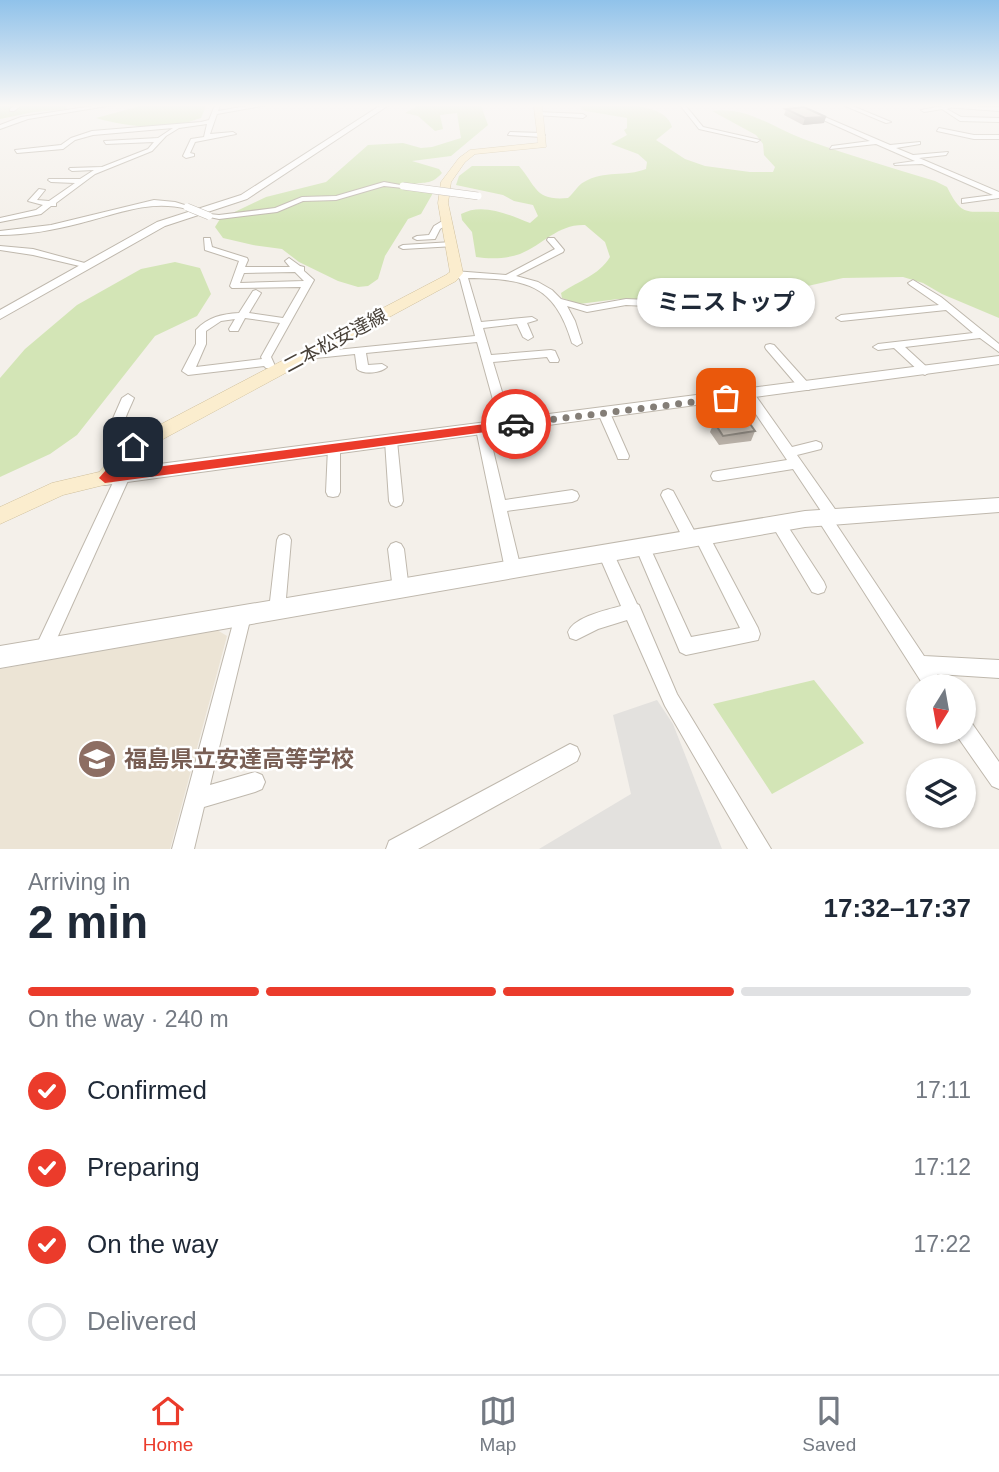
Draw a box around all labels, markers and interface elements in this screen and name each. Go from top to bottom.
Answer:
callout: ミニストップ [637,279,815,328]
text: ミニストップ [657,289,795,315]
street label: 二本松安達線 [280,304,390,376]
pin [696,368,756,428]
icon: bag [707,379,745,417]
courier [481,389,551,459]
icon: car [497,405,535,443]
pin [103,417,163,477]
icon: home [114,428,152,466]
north arrow [906,674,976,744]
map controls [906,674,976,828]
school or university icon: 福島県立安達高等学校 [76,738,118,780]
place label: 福島県立安達高等学校 [124,746,354,772]
button: layers [906,758,976,828]
text: Arriving in [28,869,130,895]
text: 17:32–17:37 [824,893,971,923]
text: 2 min [28,896,148,948]
text: On the way · 240 m [28,1006,229,1032]
icon: check [28,1072,66,1110]
text: Confirmed [87,1075,207,1105]
text: 17:11 [915,1077,971,1103]
icon: check [28,1149,66,1187]
text: Preparing [87,1152,200,1182]
text: 17:12 [913,1154,971,1180]
icon: check [28,1226,66,1264]
text: On the way [87,1229,219,1259]
text: 17:22 [913,1231,971,1257]
text: Delivered [87,1306,197,1336]
tab: Home [143,1392,193,1456]
tab: Map [479,1392,517,1456]
tab: Saved [802,1392,856,1456]

